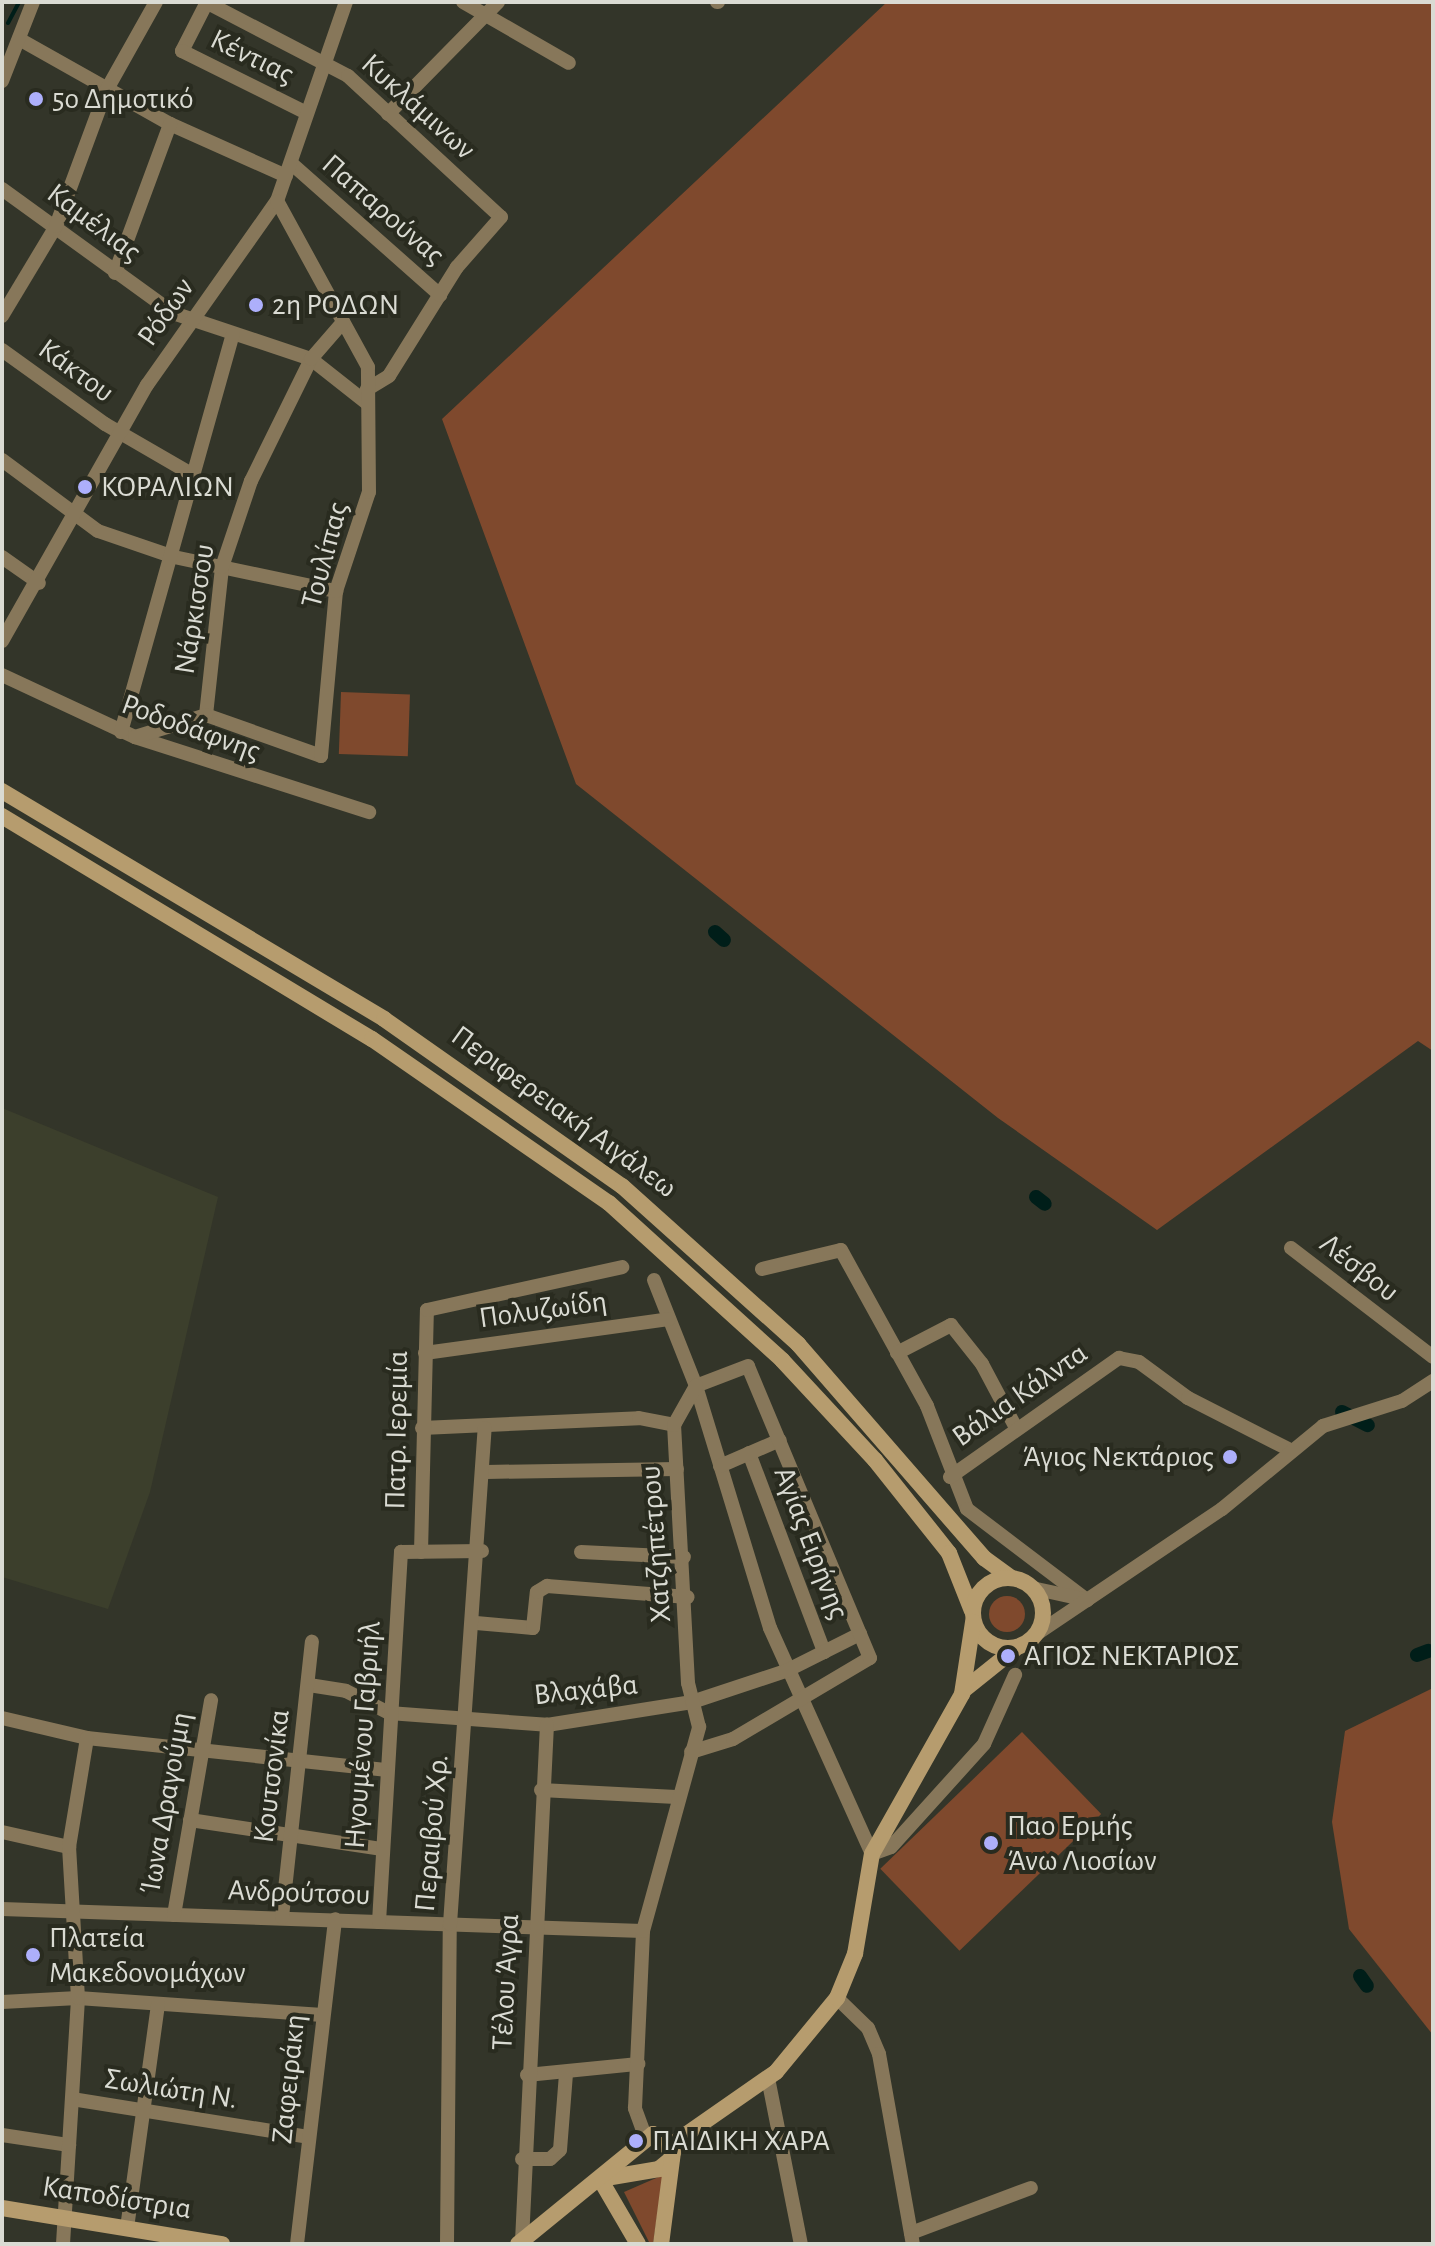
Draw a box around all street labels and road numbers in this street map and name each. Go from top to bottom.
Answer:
street label: Κέντιας [204,21,300,93]
street label: Κυκλάμινων [354,46,482,168]
street label: Παπαρούνας [314,147,452,273]
street label: Καμέλιας [40,176,148,270]
street label: Ρόδων [130,271,202,353]
street label: Κάκτου [31,331,121,411]
street label: Τουλίπας [294,498,356,612]
street label: Νάρκισσου [167,541,223,677]
street label: Ροδοδάφνης [117,686,265,770]
street label: Περιφερειακή Αιγάλεω [444,1018,684,1206]
street label: Λέσβου [1312,1226,1406,1310]
street label: Πολυζωίδη [477,1283,609,1337]
street label: Βάλια Κάλντα [945,1335,1095,1455]
street label: Πατρ. Ιερεμία [378,1350,416,1510]
street label: Αγίας Ειρήνης [765,1462,857,1624]
street label: Χατζηπέτρου [633,1464,679,1624]
street label: Ηγουμένου Γαβριήλ [337,1620,389,1850]
street label: Βλαχάβα [532,1667,640,1713]
street label: Κουτσονίκα [246,1707,298,1845]
street label: Ίωνα Δραγούμη [132,1709,200,1897]
street label: Περαιβού Χρ. [407,1753,457,1913]
street label: Ανδρούτσου [227,1873,371,1913]
street label: Τέλου Άγρα [484,1913,528,2051]
street label: Ζαφειράκη [264,2013,314,2145]
street label: Σωλιώτη Ν. [102,2061,240,2117]
street label: Καποδίστρια [40,2168,194,2228]

